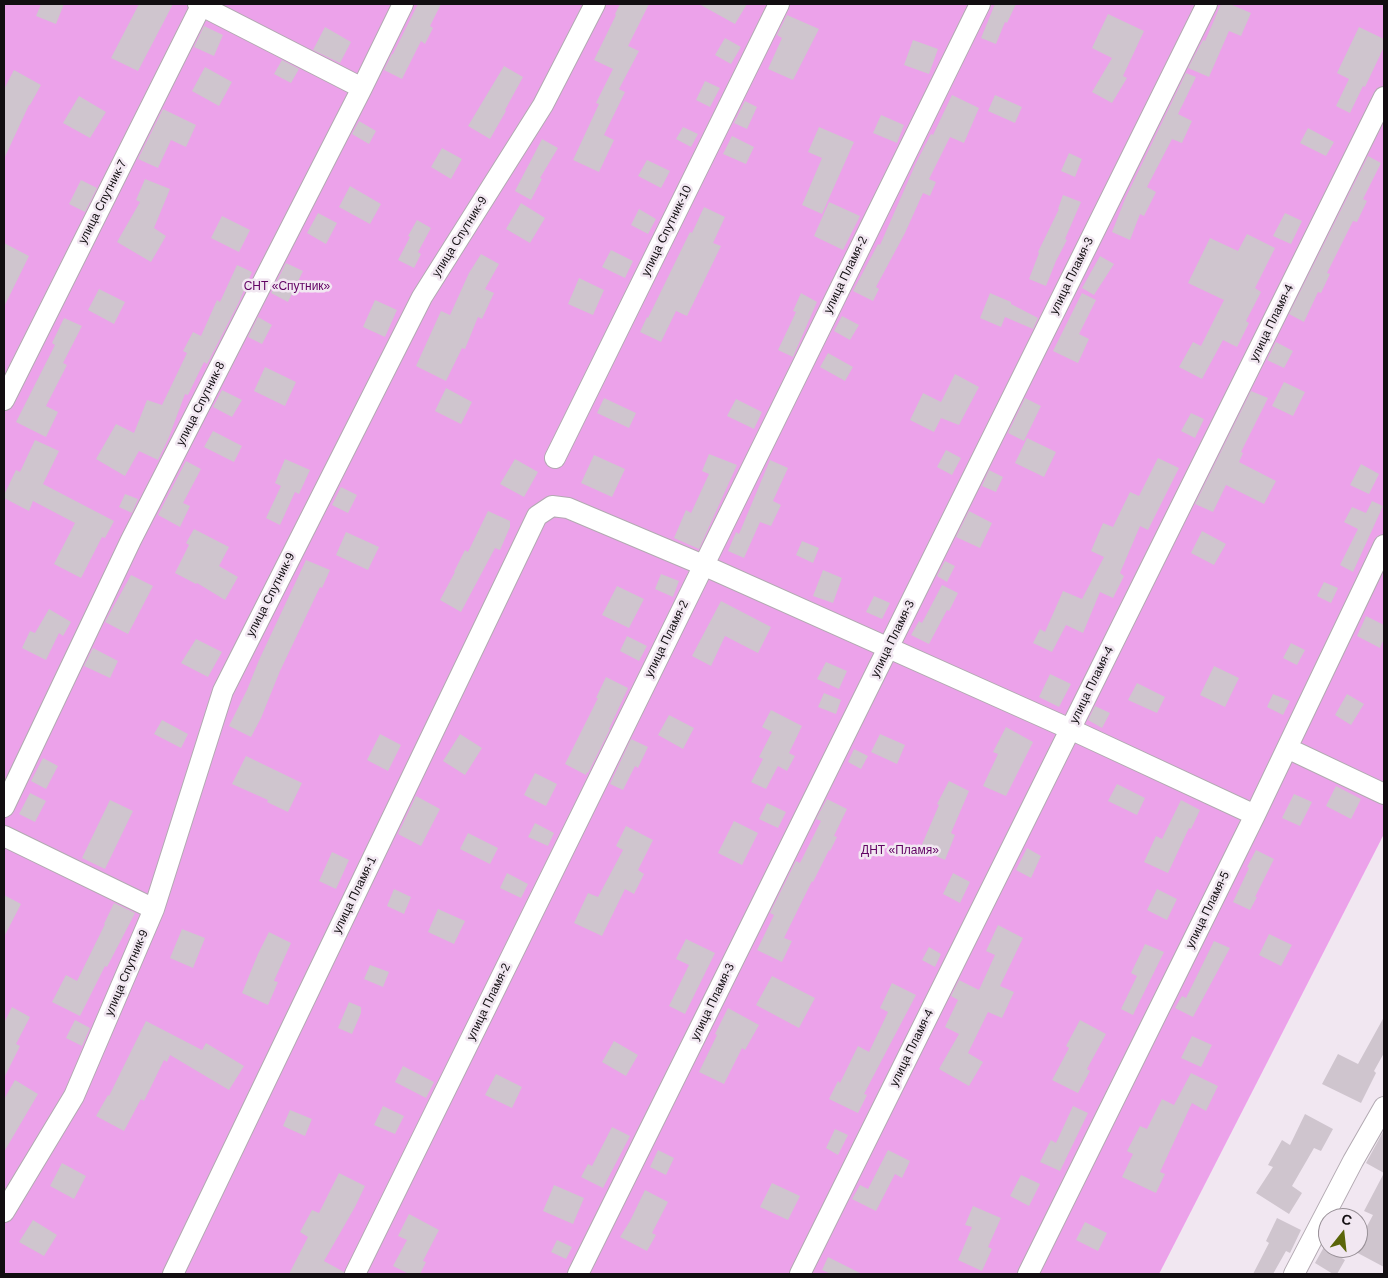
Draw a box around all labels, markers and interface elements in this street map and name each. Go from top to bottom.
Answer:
street label: улица Спутник-7 [76,158,130,246]
street label: улица Спутник-10 [639,183,695,279]
street label: улица Спутник-9 [429,194,491,280]
street label: улица Пламя-2 [821,234,871,316]
street label: улица Пламя-3 [1047,235,1097,317]
park label: СНТ «Спутник» [244,280,330,294]
street label: улица Пламя-4 [1247,282,1297,364]
street label: улица Спутник-8 [174,360,228,448]
street label: улица Спутник-9 [244,551,298,639]
street label: улица Пламя-2 [642,598,692,680]
street label: улица Пламя-3 [868,598,918,680]
street label: улица Пламя-4 [1067,644,1117,726]
park label: ДНТ «Пламя» [861,844,939,858]
street label: улица Пламя-1 [330,854,380,936]
street label: улица Пламя-5 [1183,869,1233,951]
street label: улица Спутник-9 [102,928,152,1018]
street label: улица Пламя-2 [464,961,514,1043]
street label: улица Пламя-3 [688,961,738,1043]
street label: улица Пламя-4 [887,1007,937,1089]
north arrow [1318,1208,1368,1258]
text: С [1340,1210,1354,1229]

